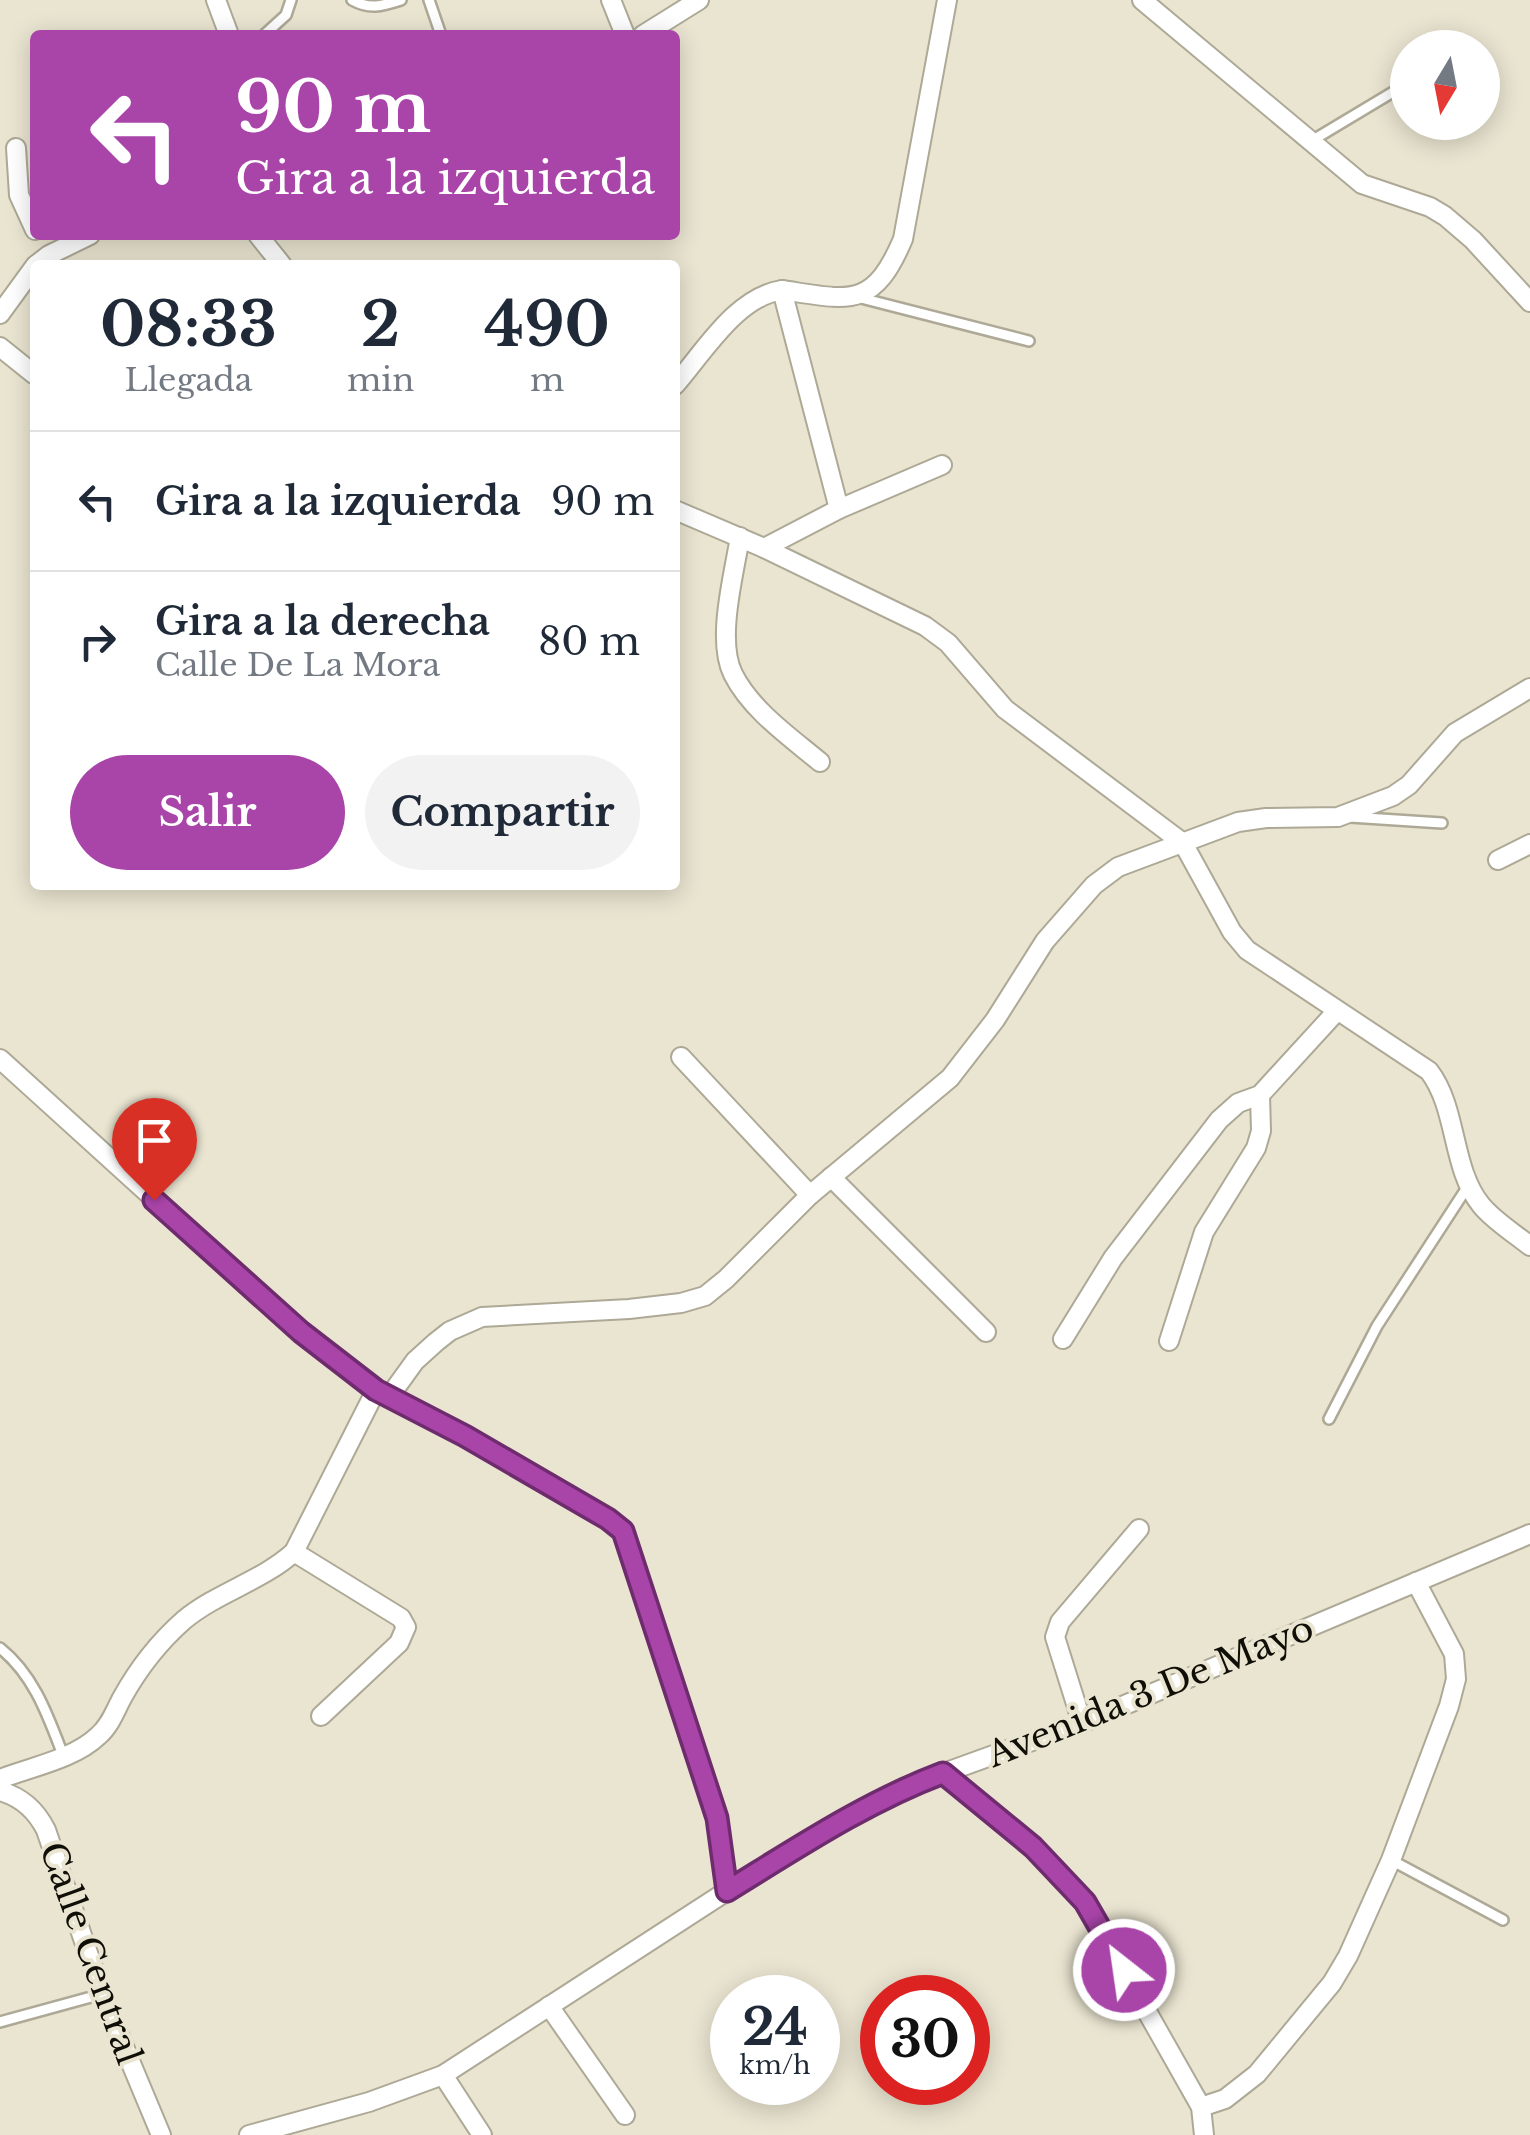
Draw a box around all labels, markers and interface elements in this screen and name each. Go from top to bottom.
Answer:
north arrow [1390,30,1500,140]
map controls [1390,30,1500,140]
text: 90 m [235,64,431,151]
icon: left [70,70,200,200]
text: Gira a la izquierda [235,150,655,206]
text: 08:33 [100,288,277,362]
text: 2 [361,288,400,362]
text: 490 [484,288,610,362]
text: Llegada [124,360,253,400]
text: min [347,360,414,400]
text: m [530,360,564,400]
icon: left [70,474,125,529]
text: Gira a la izquierda [155,478,521,525]
text: 90 m [551,478,654,525]
text: Gira a la derecha [155,598,490,645]
icon: right [70,614,125,669]
text: 80 m [538,618,640,665]
text: Calle De La Mora [155,645,440,685]
button: Salir [70,755,345,870]
button: Compartir [365,755,640,870]
pin [112,1098,197,1201]
icon: arrive [127,1113,182,1168]
street label: Avenida 3 De Mayo [980,1606,1320,1777]
street label: Calle Central [31,1836,151,2070]
position arrow [1072,1918,1176,2022]
speed limit sign: 30 [860,1975,990,2105]
text: 24 [742,1996,808,2059]
text: km/h [740,2050,810,2081]

